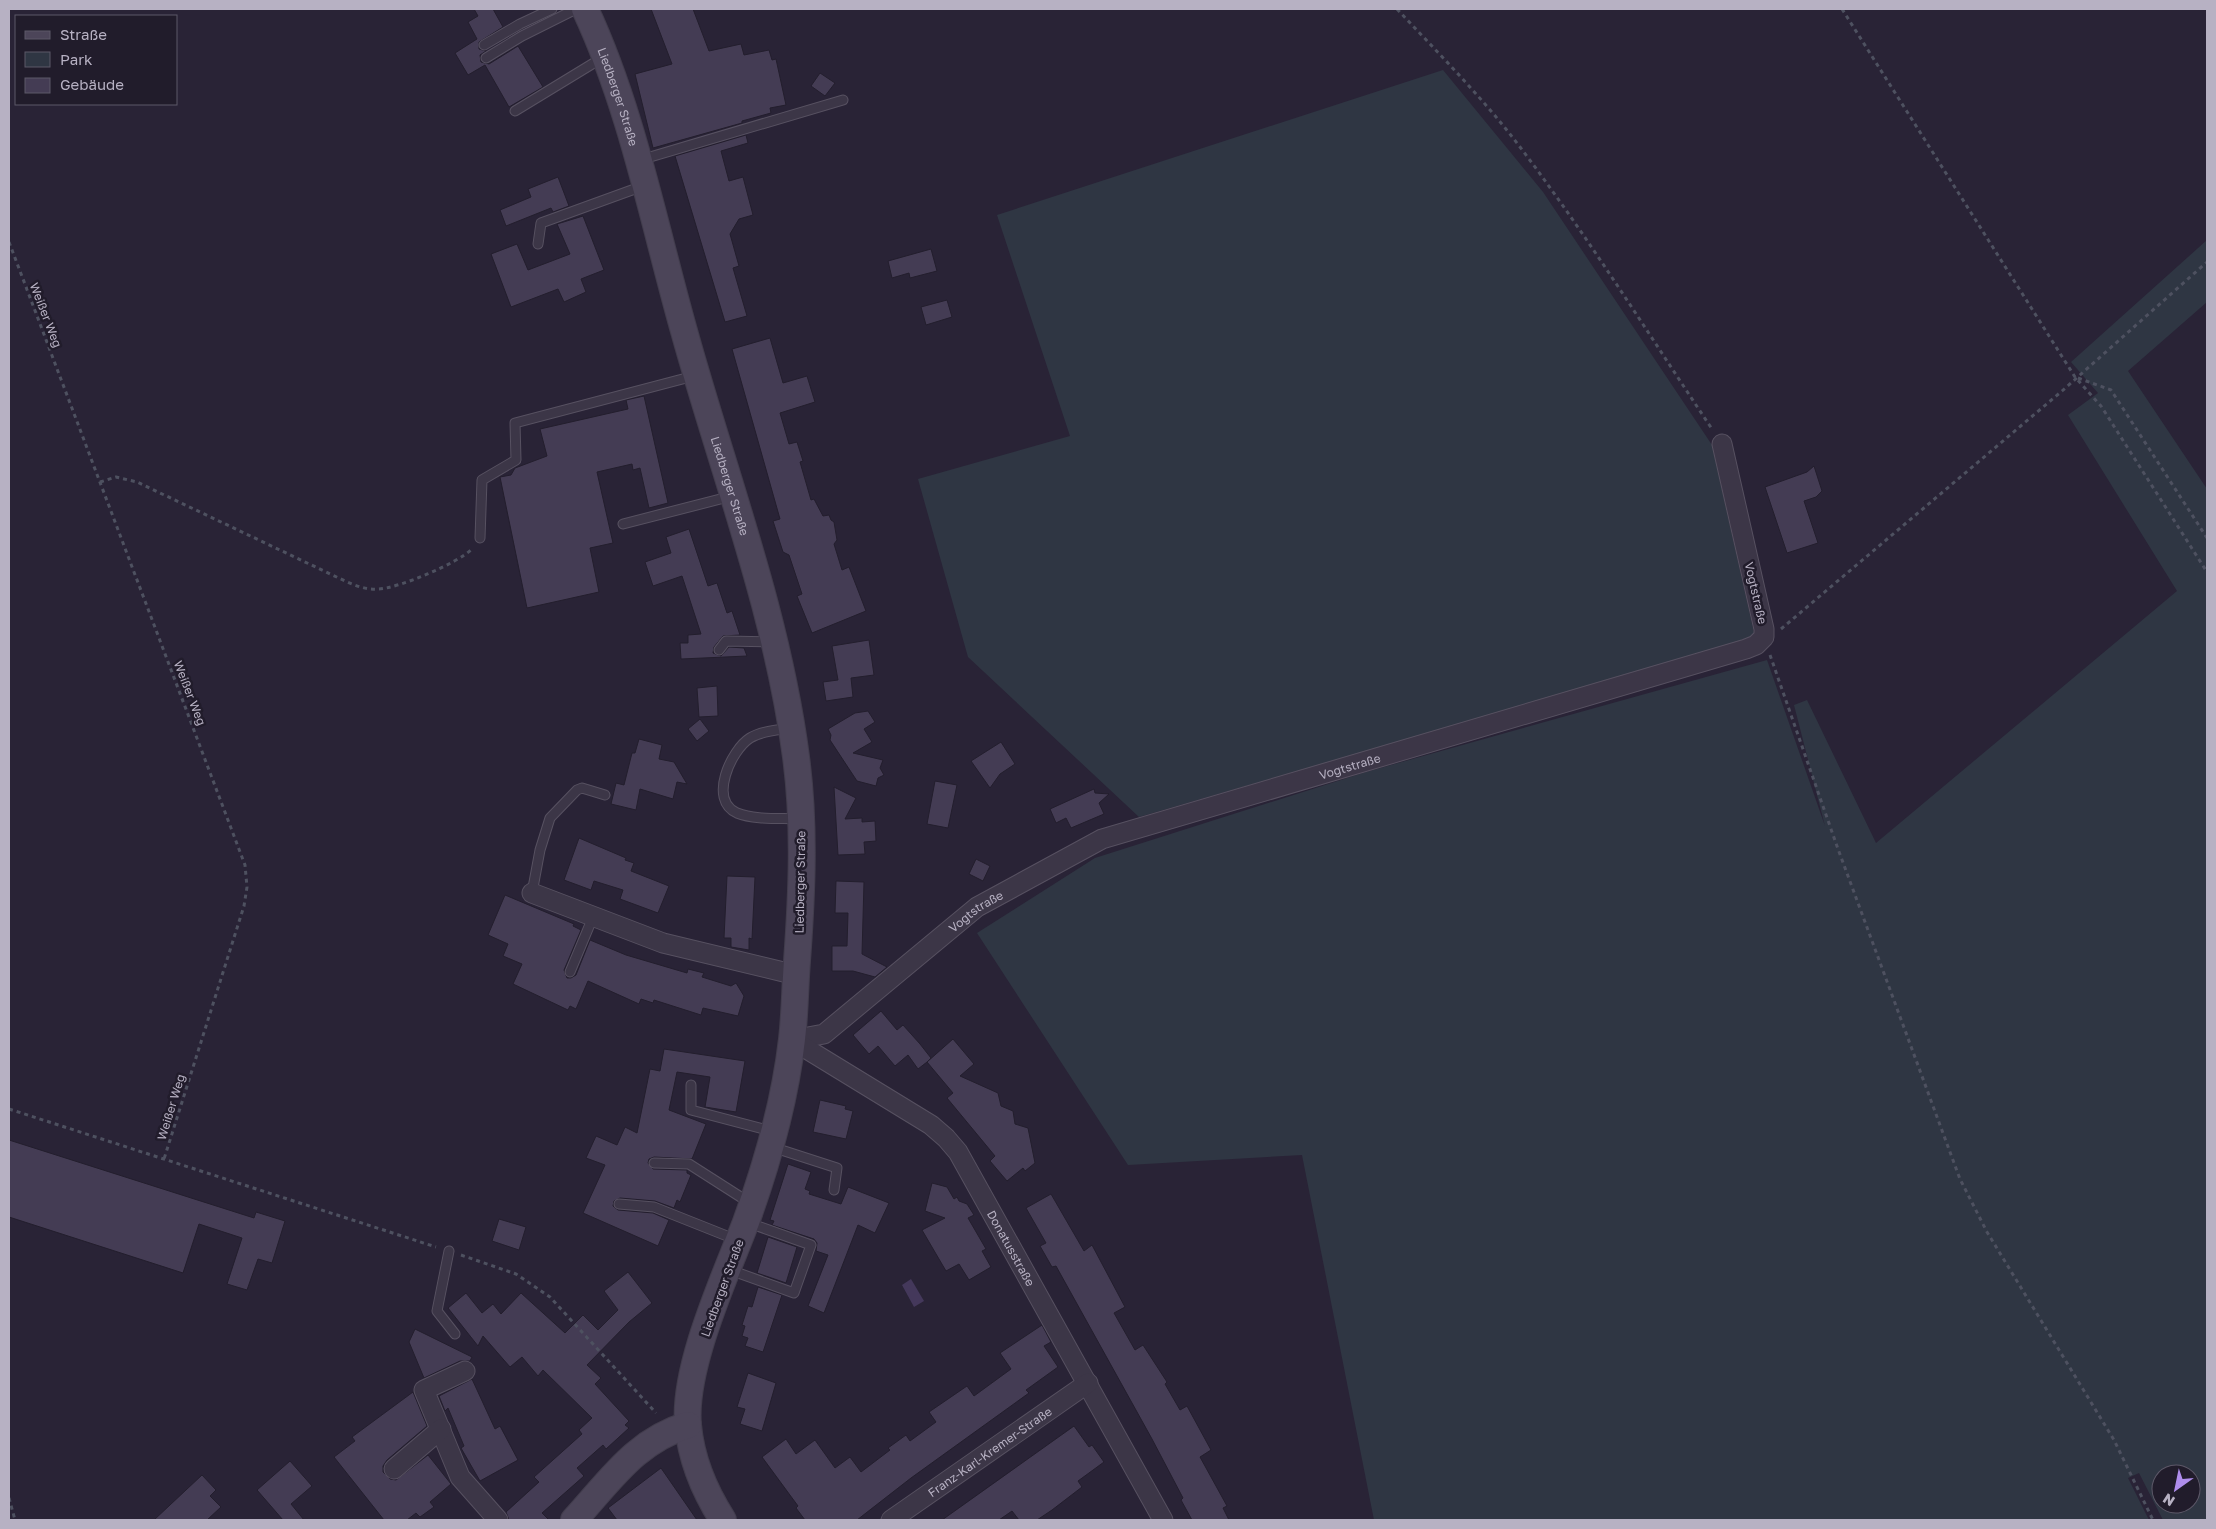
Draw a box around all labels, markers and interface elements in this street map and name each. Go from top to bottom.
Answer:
legend [15,15,178,105]
text: Straße [60,25,107,43]
street label: Liedberger Straße [595,45,642,148]
text: Park [60,50,93,68]
text: Gebäude [60,75,124,93]
street label: Weißer Weg [27,280,65,350]
street label: Liedberger Straße [708,434,753,537]
street label: Vogtstraße [1742,561,1770,625]
street label: Weißer Weg [171,658,209,728]
street label: Vogtstraße [1317,750,1382,782]
street label: Liedberger Straße [792,830,808,934]
street label: Vogtstraße [945,887,1005,935]
street label: Weißer Weg [154,1072,188,1142]
street label: Donatusstraße [984,1207,1039,1289]
street label: Liedberger Straße [697,1237,747,1339]
street label: Franz-Karl-Kremer-Straße [925,1403,1054,1500]
north arrow [2151,1464,2201,1514]
text: N [2160,1490,2178,1510]

